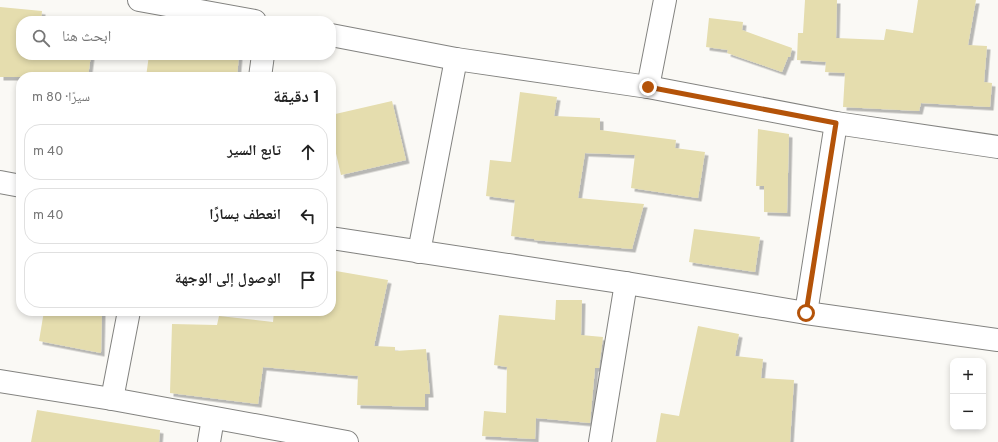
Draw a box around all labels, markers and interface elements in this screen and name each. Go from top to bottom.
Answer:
search box [16,16,336,60]
icon: search [30,27,52,49]
text: ابحث هنا [62,28,111,47]
route end [639,78,657,96]
text: 1 دقيقة [273,87,320,109]
text: سيرًا · 80 m [32,90,90,106]
icon: ahead [297,141,319,163]
text: تابع السير [227,142,281,161]
text: 40 m [33,144,64,160]
icon: left [297,205,319,227]
text: انعطف يسارًا [209,206,281,225]
text: 40 m [33,208,64,224]
icon: arrive [297,269,319,291]
text: الوصول إلى الوجهة [175,270,281,289]
route start [797,304,815,322]
map controls [950,358,986,430]
button: + [950,358,986,394]
button: − [950,394,986,430]

